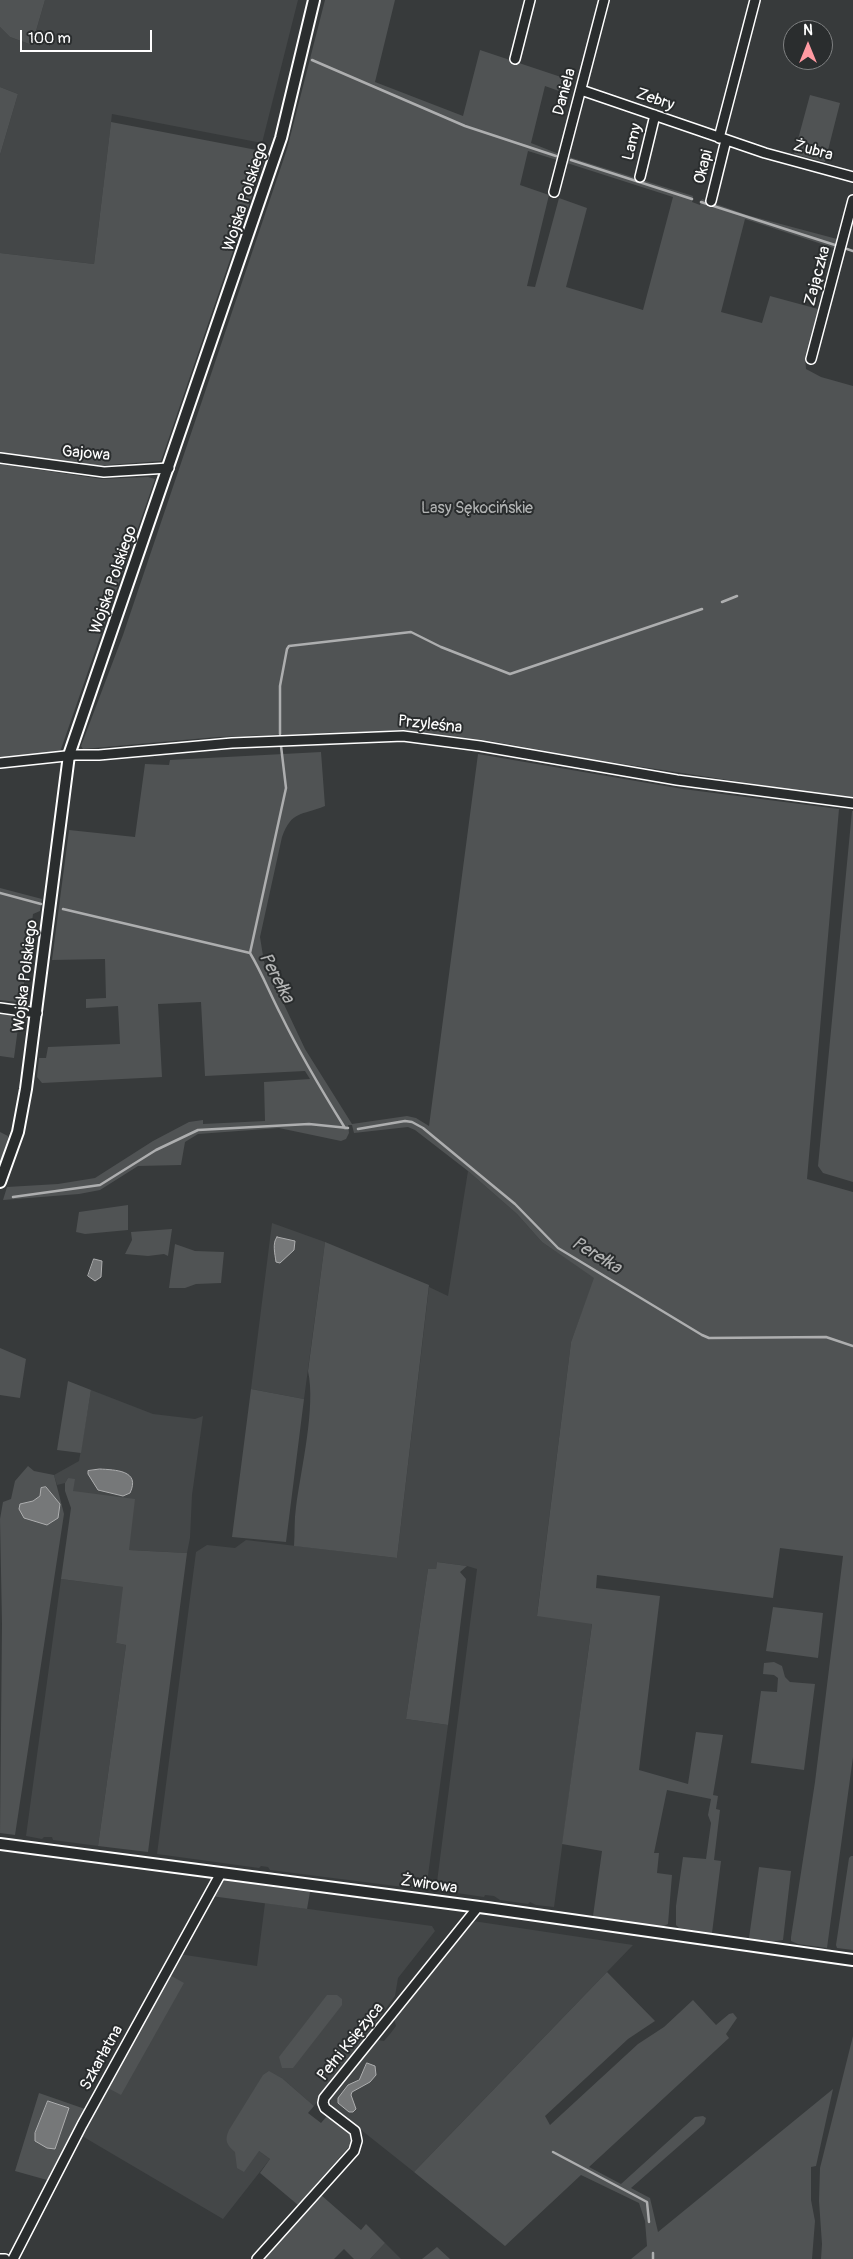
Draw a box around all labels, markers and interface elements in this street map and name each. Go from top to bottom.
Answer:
scale bar [22,20,155,52]
north arrow [783,20,833,70]
text: N [803,22,813,39]
text: 100 m [28,29,71,48]
street label: Daniela [550,66,580,118]
street label: Zebry [633,85,677,115]
street label: Lamy [619,121,647,163]
street label: Żubra [791,136,835,166]
street label: Wojska Polskiego [219,140,273,254]
street label: Okapi [690,148,718,186]
street label: Zajączka [801,244,835,308]
street label: Gajowa [61,442,111,466]
park label: Lasy Sękocińskie [421,499,533,519]
street label: Wojska Polskiego [87,523,141,637]
street label: Przyleśna [397,712,463,738]
street label: Wojska Polskiego [10,919,42,1033]
water label: Perełka [254,949,298,1007]
water label: Perełka [567,1233,625,1279]
street label: Żwirowa [399,1872,459,1898]
street label: Pełni Księżyca [314,1999,388,2085]
street label: Szkarłatna [76,2022,128,2094]

